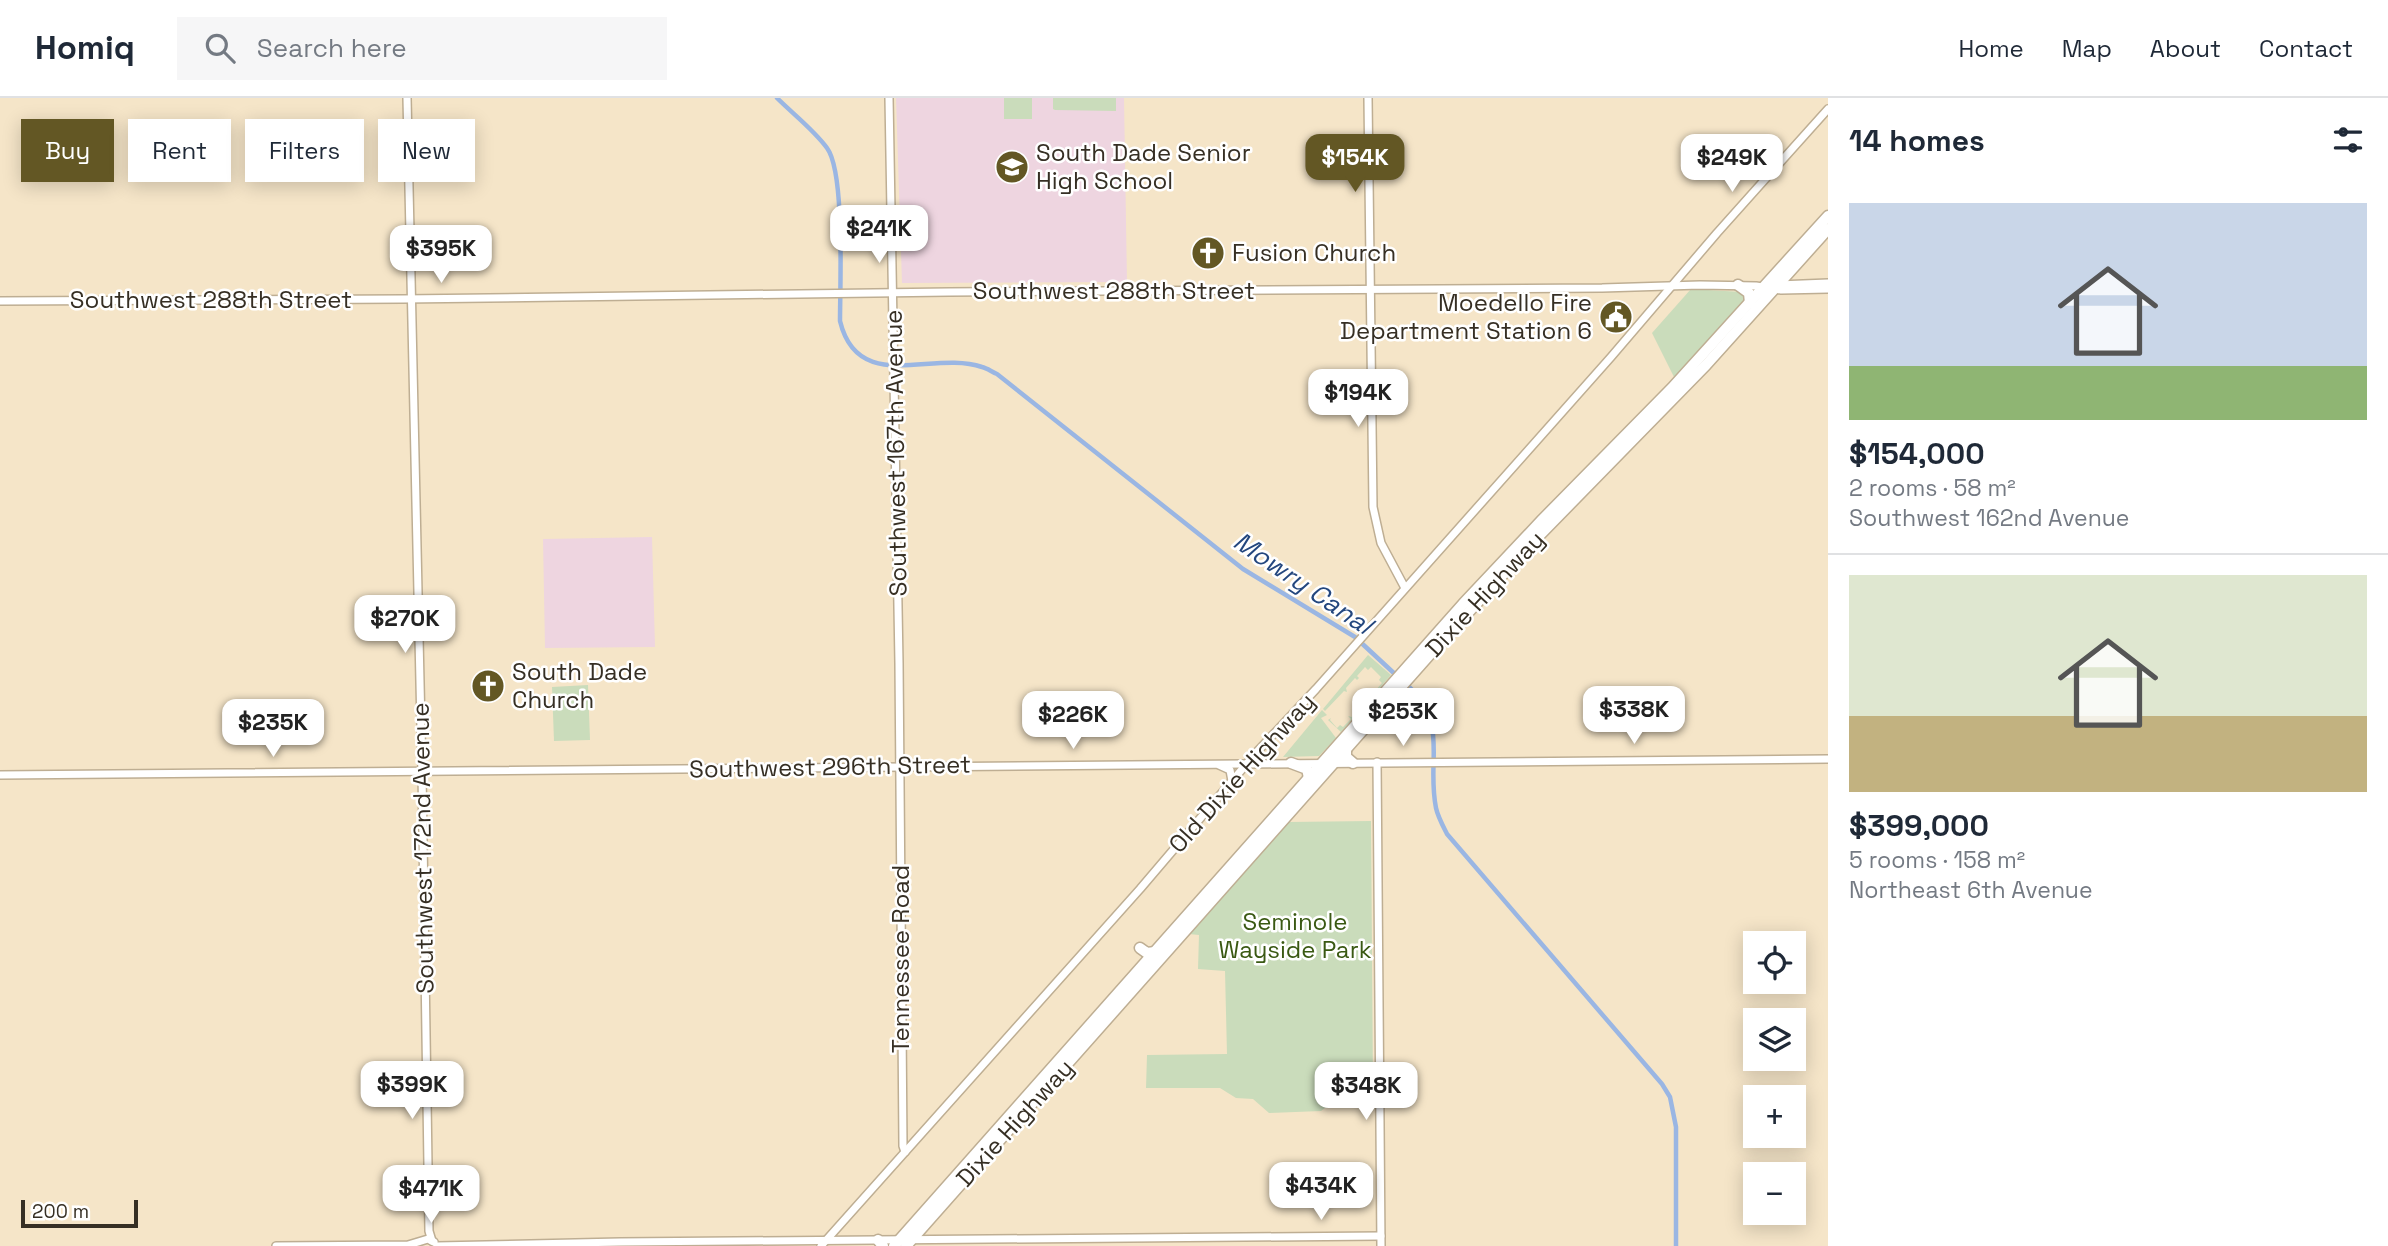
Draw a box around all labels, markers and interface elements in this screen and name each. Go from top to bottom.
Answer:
search box [177,17,667,80]
text: Homiq [35,27,135,69]
icon: search [201,29,239,67]
text: Search here [257,31,407,65]
text: Home [1958,33,2024,64]
text: Map [2062,33,2112,64]
text: About [2150,33,2221,64]
text: Contact [2259,33,2353,64]
chip: Buy [21,119,114,182]
chip: Rent [128,119,231,182]
chip: Filters [245,119,364,182]
chip: New [378,119,475,182]
text: 14 homes [1849,121,1985,160]
icon: filters [2329,121,2367,159]
pin: $154K [1306,134,1404,194]
pin: $249K [1683,134,1781,194]
place label: South Dade Senior High School [1036,137,1251,196]
text: $154K [1321,142,1389,172]
text: $249K [1697,142,1767,172]
school or university icon: South Dade Senior High School [993,148,1031,186]
pin: $241K [830,206,928,265]
text: $241K [846,213,912,243]
pin: $395K [392,226,490,285]
text: $395K [406,233,476,263]
church icon: Fusion Church [1189,234,1227,272]
place label: Fusion Church [1232,237,1396,268]
icon: home [2045,248,2171,374]
street label: Southwest 288th Street [973,275,1255,306]
street label: Southwest 288th Street [70,284,352,315]
place label: Moedello Fire Department Station 6 [1340,287,1592,346]
public building icon: Moedello Fire Department Station 6 [1597,298,1635,336]
street label: Southwest 167th Avenue [877,309,914,597]
pin: $194K [1309,370,1407,429]
text: $194K [1324,377,1392,407]
text: $154,000 [1849,434,1985,473]
text: 2 rooms · 58 m² [1849,473,2016,503]
text: Southwest 162nd Avenue [1849,503,2129,533]
water label: Mowry Canal [1227,524,1381,643]
street label: Dixie Highway [1418,524,1551,663]
pin: $270K [356,596,454,655]
text: $270K [370,603,440,633]
icon: home [2045,620,2171,746]
place label: South Dade Church [512,656,647,715]
church icon: South Dade Church [469,667,507,705]
street label: Old Dixie Highway [1162,686,1322,859]
pin: $338K [1585,686,1683,746]
pin: $253K [1354,688,1452,748]
pin: $226K [1024,692,1122,751]
text: $338K [1599,694,1669,724]
text: $253K [1368,696,1438,726]
text: $226K [1038,699,1108,729]
pin: $235K [224,700,322,759]
street label: Southwest 172nd Avenue [404,702,441,994]
text: $235K [238,707,308,737]
street label: Southwest 296th Street [689,749,971,784]
text: $399,000 [1849,806,1989,845]
text: 5 rooms · 158 m² [1849,845,2025,875]
street label: Tennessee Road [885,865,916,1053]
text: Northeast 6th Avenue [1849,875,2093,905]
park label: Seminole Wayside Park [1218,906,1372,965]
map controls [1743,931,1806,1225]
button: locate [1743,931,1806,994]
button: layers [1743,1008,1806,1071]
street label: Dixie Highway [949,1052,1080,1193]
pin: $399K [363,1062,461,1121]
pin: $348K [1317,1062,1415,1122]
text: $399K [377,1069,447,1099]
text: $348K [1331,1070,1401,1100]
button: + [1743,1085,1806,1148]
pin: $434K [1272,1162,1370,1222]
button: − [1743,1162,1806,1225]
pin: $471K [382,1166,480,1225]
text: $434K [1285,1170,1357,1200]
text: $471K [399,1173,463,1203]
scale bar [21,1197,138,1229]
text: 200 m [32,1199,89,1224]

